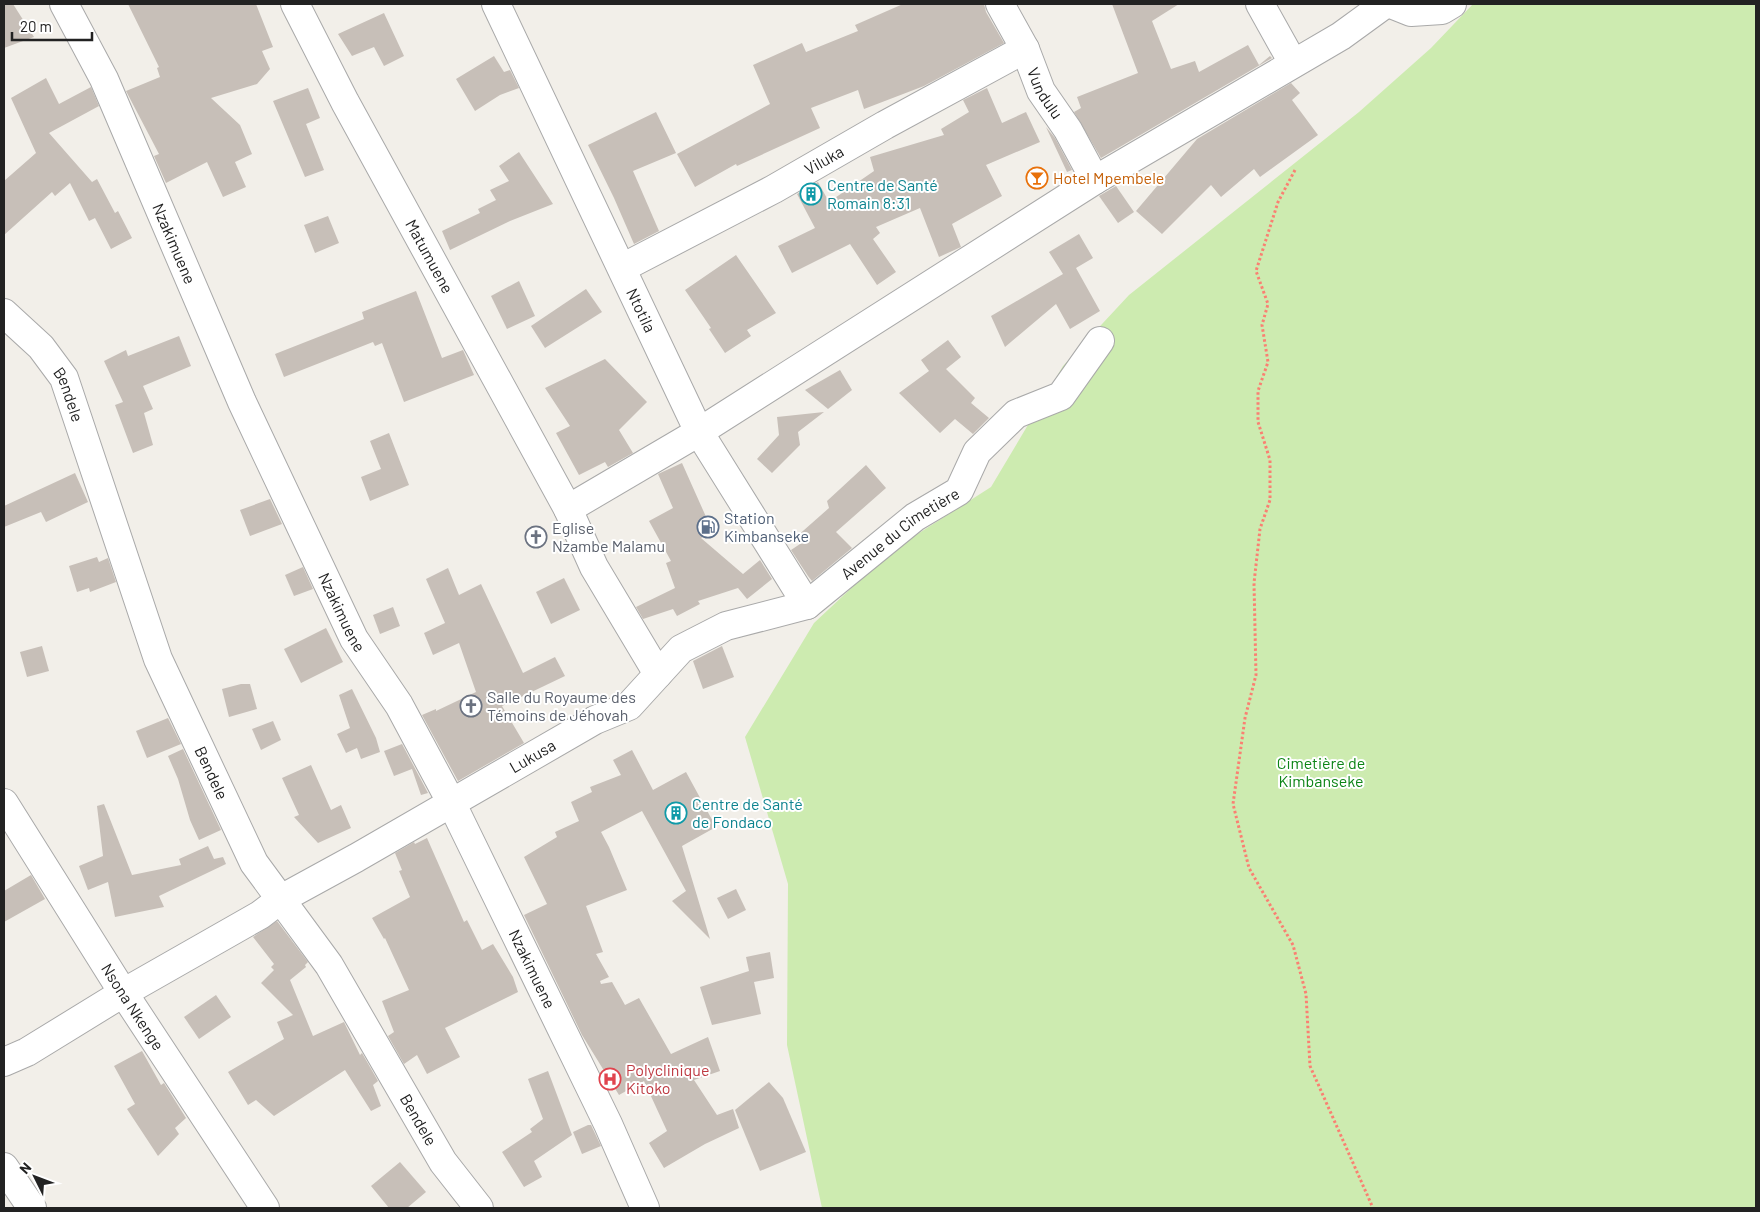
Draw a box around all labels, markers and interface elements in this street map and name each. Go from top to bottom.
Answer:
scale bar [12,10,92,42]
text: 20 m [20,17,52,35]
street label: Vundulu [1024,65,1067,122]
street label: Viluka [801,141,847,178]
bar icon: Hotel Mpembele [1025,166,1049,190]
place label: Hotel Mpembele [1053,168,1164,187]
place label: Centre de Santé Romain 8:31 [827,175,938,212]
building icon: Centre de Santé Romain 8:31 [799,182,823,206]
street label: Nzakimuene [149,200,200,287]
street label: Matumuene [402,216,458,296]
street label: Ntotila [623,285,660,335]
street label: Bendele [50,363,88,424]
street label: Avenue du Cimetière [837,483,962,583]
place label: Station Kimbanseke [724,508,809,545]
fuel station icon: Station Kimbanseke [696,515,720,539]
place label: Eglise Nzambe Malamu [552,518,665,555]
church icon: Eglise Nzambe Malamu [524,525,548,549]
street label: Nzakimuene [315,569,370,655]
place label: Salle du Royaume des Témoins de Jéhovah [487,687,636,724]
church icon: Salle du Royaume des Témoins de Jéhovah [459,694,483,718]
street label: Lukusa [506,735,559,776]
street label: Bendele [191,743,233,802]
park label: Cimetière de Kimbanseke [1277,753,1365,790]
place label: Centre de Santé de Fondaco [692,794,803,831]
building icon: Centre de Santé de Fondaco [664,801,688,825]
street label: Nzakimuene [506,926,560,1011]
street label: Nsona Nkenge [98,959,168,1054]
place label: Polyclinique Kitoko [626,1060,709,1097]
hospital icon: Polyclinique Kitoko [598,1067,622,1091]
street label: Bendele [397,1090,441,1149]
north arrow [10,1152,60,1202]
text: N [16,1159,34,1177]

